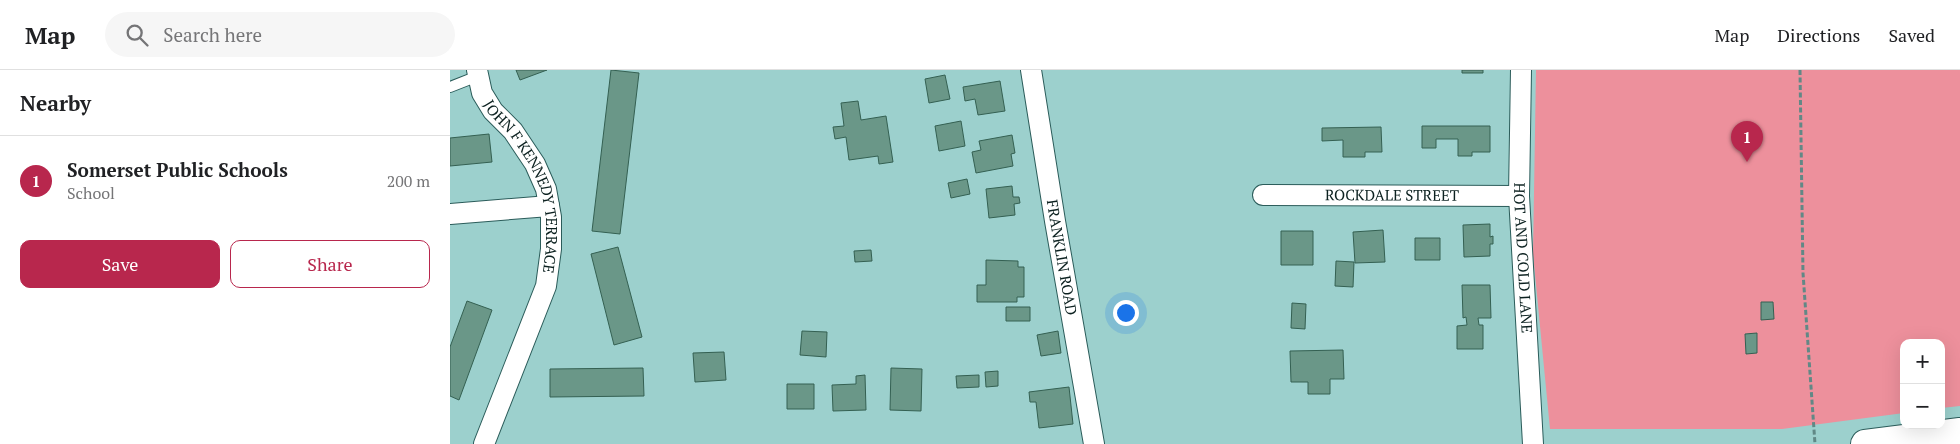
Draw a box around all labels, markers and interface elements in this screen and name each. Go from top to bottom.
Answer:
search box [105,12,455,57]
text: Map [25,19,75,51]
icon: search [123,21,151,49]
text: Search here [163,22,262,47]
text: Map [1714,23,1749,47]
text: Directions [1777,23,1860,47]
text: Saved [1888,23,1935,47]
text: Nearby [20,89,91,117]
street label: JOHN F KENNEDY TERRACE [479,96,562,274]
pin: 1 [1731,121,1763,162]
text: Somerset Public Schools [67,157,288,182]
text: 1 [31,170,41,192]
text: 200 m [387,170,430,192]
text: School [67,182,115,204]
street label: HOT AND COLD LANE [1510,182,1538,334]
street label: ROCKDALE STREET [1325,184,1459,205]
street label: FRANKLIN ROAD [1043,198,1082,317]
button: Save [20,240,220,288]
button: Share [230,240,430,288]
your location [1113,300,1139,326]
map controls [1900,339,1945,429]
button: + [1900,339,1945,384]
button: − [1900,384,1945,429]

